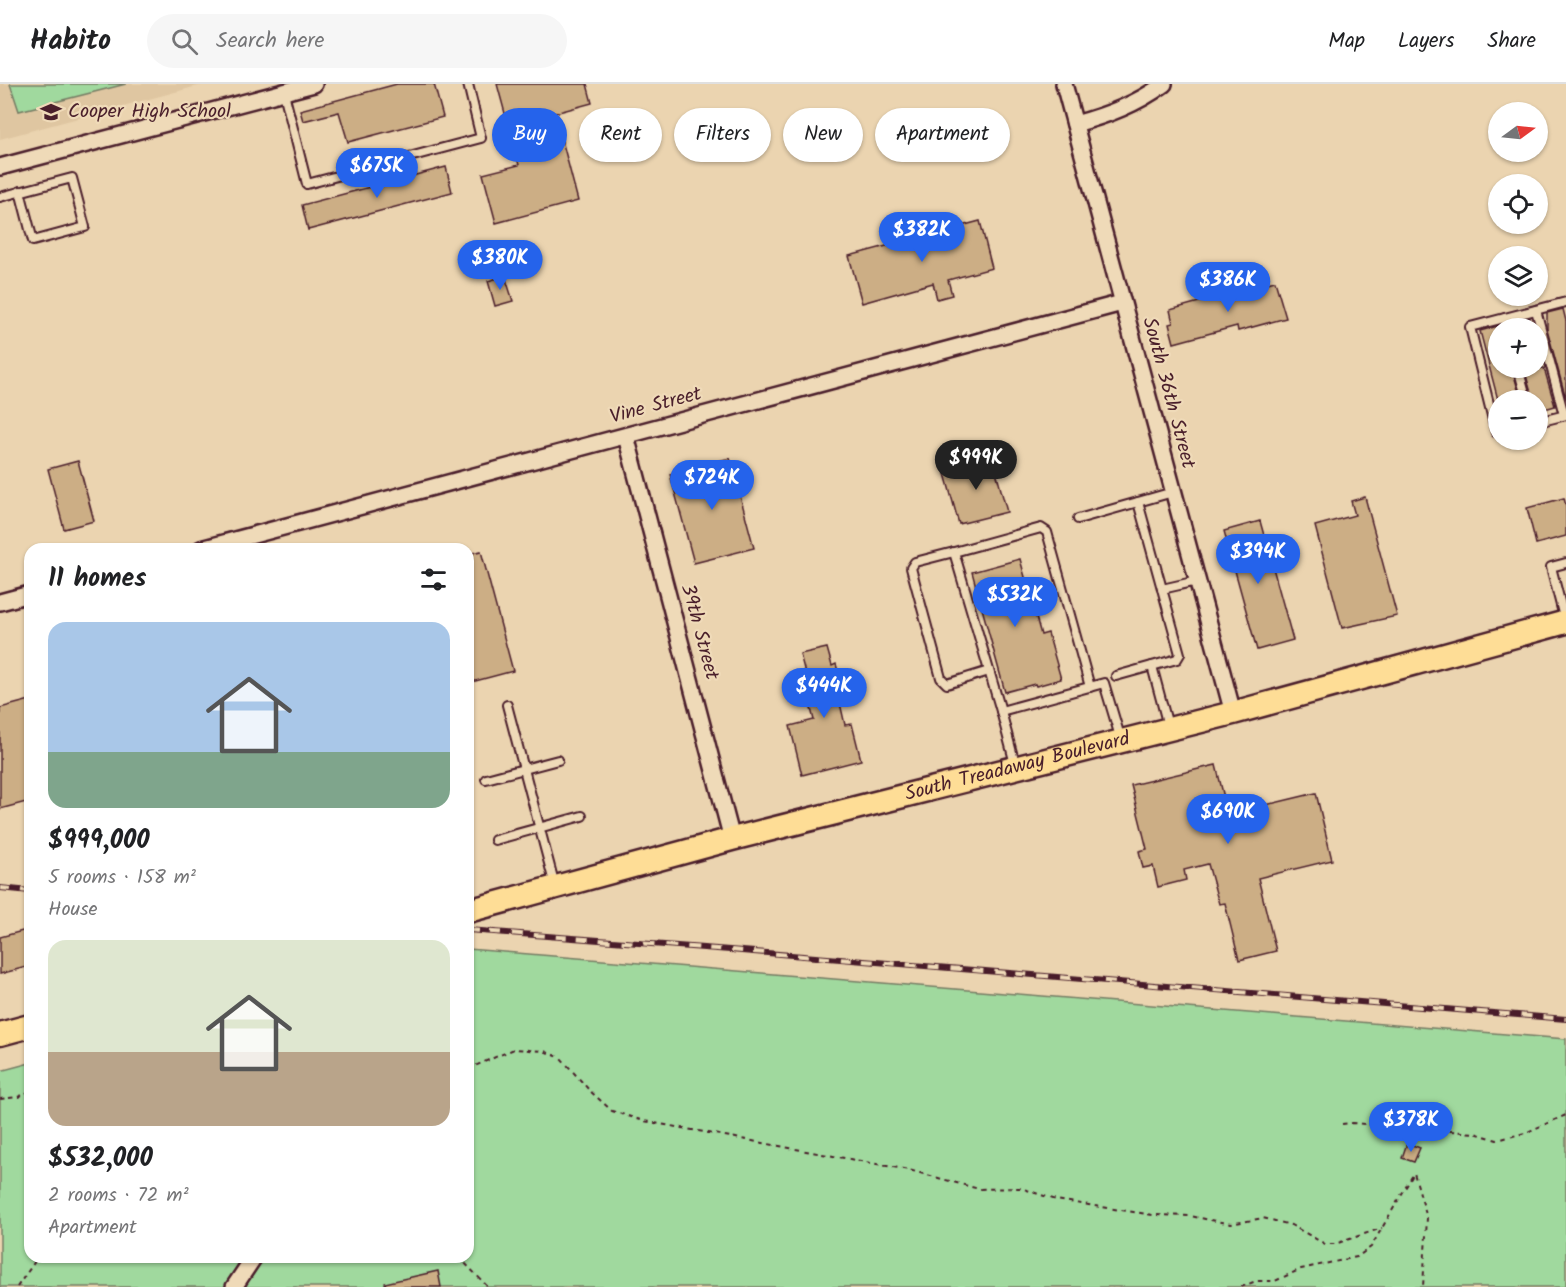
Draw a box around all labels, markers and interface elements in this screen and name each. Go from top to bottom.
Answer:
search box [147,14,567,68]
text: Habito [30,19,111,64]
text: Search here [216,24,325,59]
icon: search [168,25,201,58]
text: Map [1328,25,1365,58]
text: Layers [1398,25,1454,58]
text: Share [1487,25,1536,58]
place label: Cooper High School [68,96,231,128]
school or university icon: Cooper High School [39,100,63,124]
north arrow [1488,102,1548,162]
map controls [1488,102,1548,450]
chip: Buy [492,108,567,162]
chip: Rent [579,108,662,162]
chip: Filters [674,108,771,162]
chip: New [783,108,863,162]
chip: Apartment [875,108,1010,162]
pin: $675K [335,148,419,199]
text: $675K [350,151,404,183]
button: locate [1488,174,1548,234]
pin: $382K [880,212,964,263]
text: $382K [893,215,951,247]
pin: $380K [458,240,542,291]
text: $380K [472,243,528,275]
button: layers [1488,246,1548,306]
pin: $386K [1186,262,1270,313]
text: $386K [1199,265,1257,297]
street label: South 36th Street [1132,314,1204,472]
button: + [1488,318,1548,378]
street label: Vine Street [607,378,706,434]
button: − [1488,390,1548,450]
pin: $999K [934,440,1018,491]
text: $999K [949,443,1003,475]
pin: $724K [670,460,754,511]
text: $724K [684,463,740,495]
pin: $394K [1216,534,1300,585]
text: $394K [1230,537,1286,569]
text: 11 homes [48,558,146,600]
icon: filters [417,563,450,596]
pin: $532K [973,577,1057,628]
street label: 39th Street [671,580,727,684]
text: $532K [987,580,1043,612]
icon: home [195,661,303,769]
pin: $444K [782,668,866,719]
text: $444K [796,671,852,703]
street label: South Treadaway Boulevard [902,723,1134,811]
pin: $690K [1186,794,1270,845]
text: $690K [1200,797,1256,829]
text: $999,000 [48,820,150,862]
text: 5 rooms · 158 m² [48,862,196,894]
text: House [48,894,98,926]
icon: home [195,979,303,1087]
pin: $378K [1369,1102,1453,1153]
text: $378K [1383,1105,1439,1137]
text: $532,000 [48,1138,153,1180]
text: 2 rooms · 72 m² [48,1180,189,1212]
text: Apartment [48,1212,137,1244]

